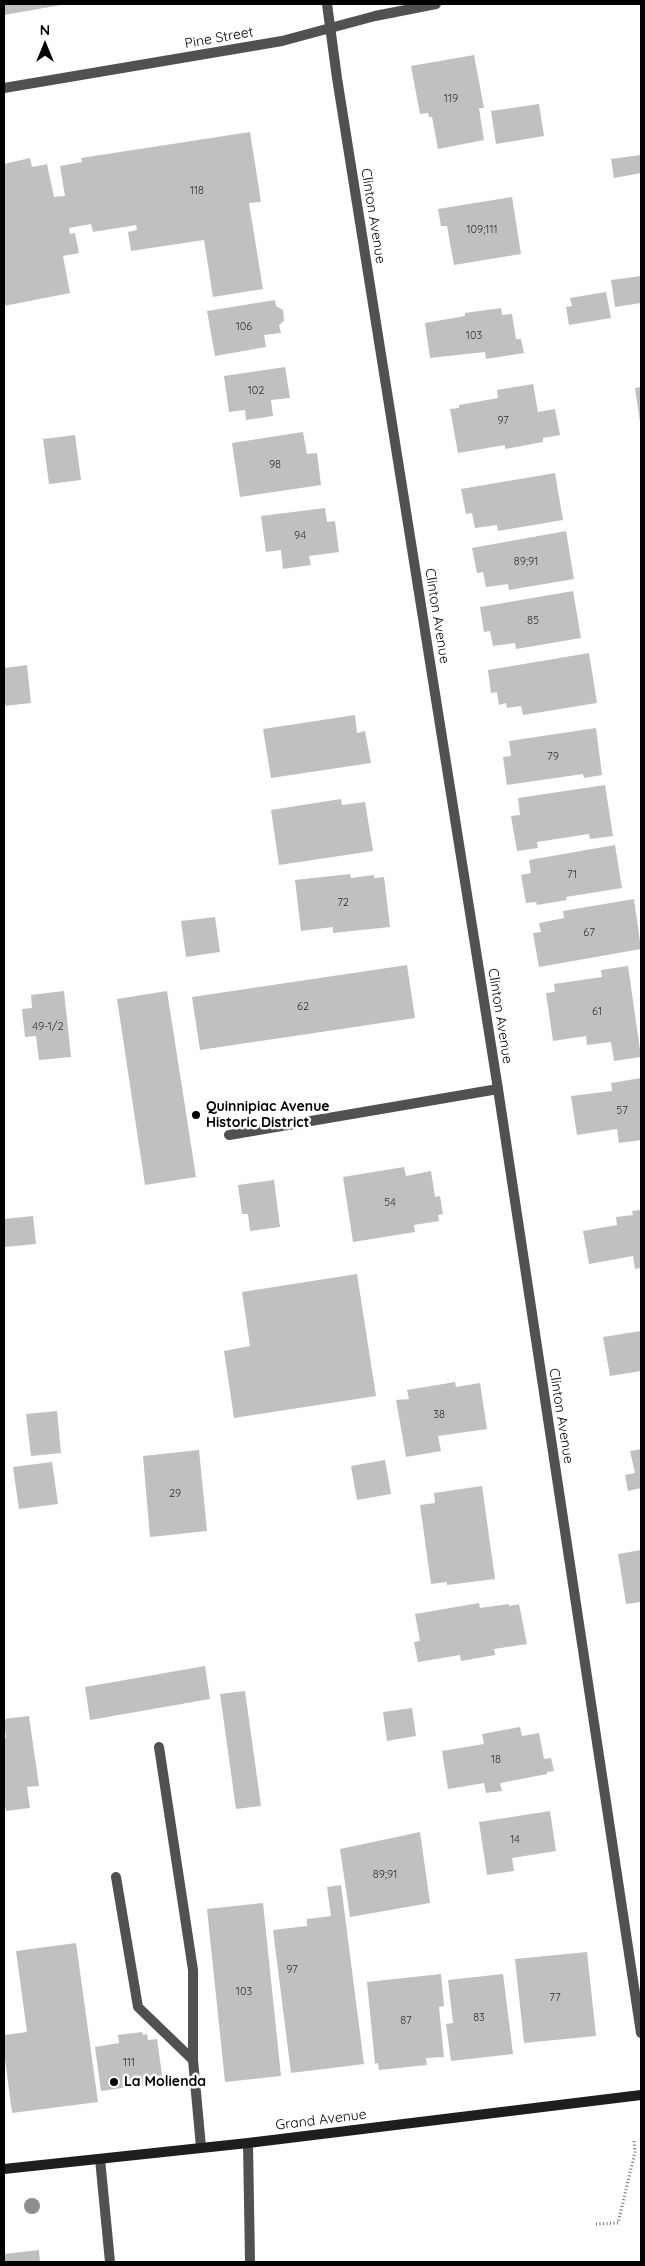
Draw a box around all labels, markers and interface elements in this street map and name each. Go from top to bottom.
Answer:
north arrow [20,20,70,70]
text: N [40,21,50,39]
street label: Pine Street [183,24,255,52]
house number: 119 [444,92,458,106]
street label: Clinton Avenue [357,167,389,265]
house number: 118 [190,184,204,198]
house number: 109;111 [466,223,498,237]
house number: 106 [236,320,252,334]
house number: 103 [466,329,482,343]
house number: 102 [248,384,264,398]
house number: 97 [497,414,509,428]
house number: 98 [269,458,281,472]
house number: 94 [294,529,306,543]
house number: 89;91 [514,555,538,569]
street label: Clinton Avenue [421,567,453,665]
house number: 85 [527,614,539,628]
house number: 79 [547,750,559,764]
house number: 71 [567,868,577,882]
house number: 72 [337,896,349,910]
house number: 67 [583,926,595,940]
street label: Clinton Avenue [484,967,516,1065]
house number: 62 [297,1000,309,1014]
house number: 61 [592,1005,602,1019]
house number: 49-1/2 [32,1020,64,1034]
place label: Quinnipiac Avenue Historic District [206,1099,330,1132]
house number: 57 [616,1104,628,1118]
marker: Quinnipiac Avenue Historic District [190,1109,202,1121]
house number: 54 [384,1196,396,1210]
street label: Clinton Avenue [545,1367,577,1465]
house number: 38 [433,1408,445,1422]
house number: 29 [169,1487,181,1501]
house number: 18 [491,1753,501,1767]
house number: 14 [510,1833,520,1847]
house number: 89;91 [373,1868,397,1882]
house number: 97 [286,1963,298,1977]
house number: 103 [236,1985,252,1999]
house number: 77 [549,1991,561,2005]
house number: 83 [473,2011,485,2025]
house number: 87 [400,2014,412,2028]
house number: 111 [123,2056,135,2070]
place label: La Molienda [124,2074,206,2090]
marker: La Molienda [108,2076,120,2088]
street label: Grand Avenue [274,2106,368,2134]

